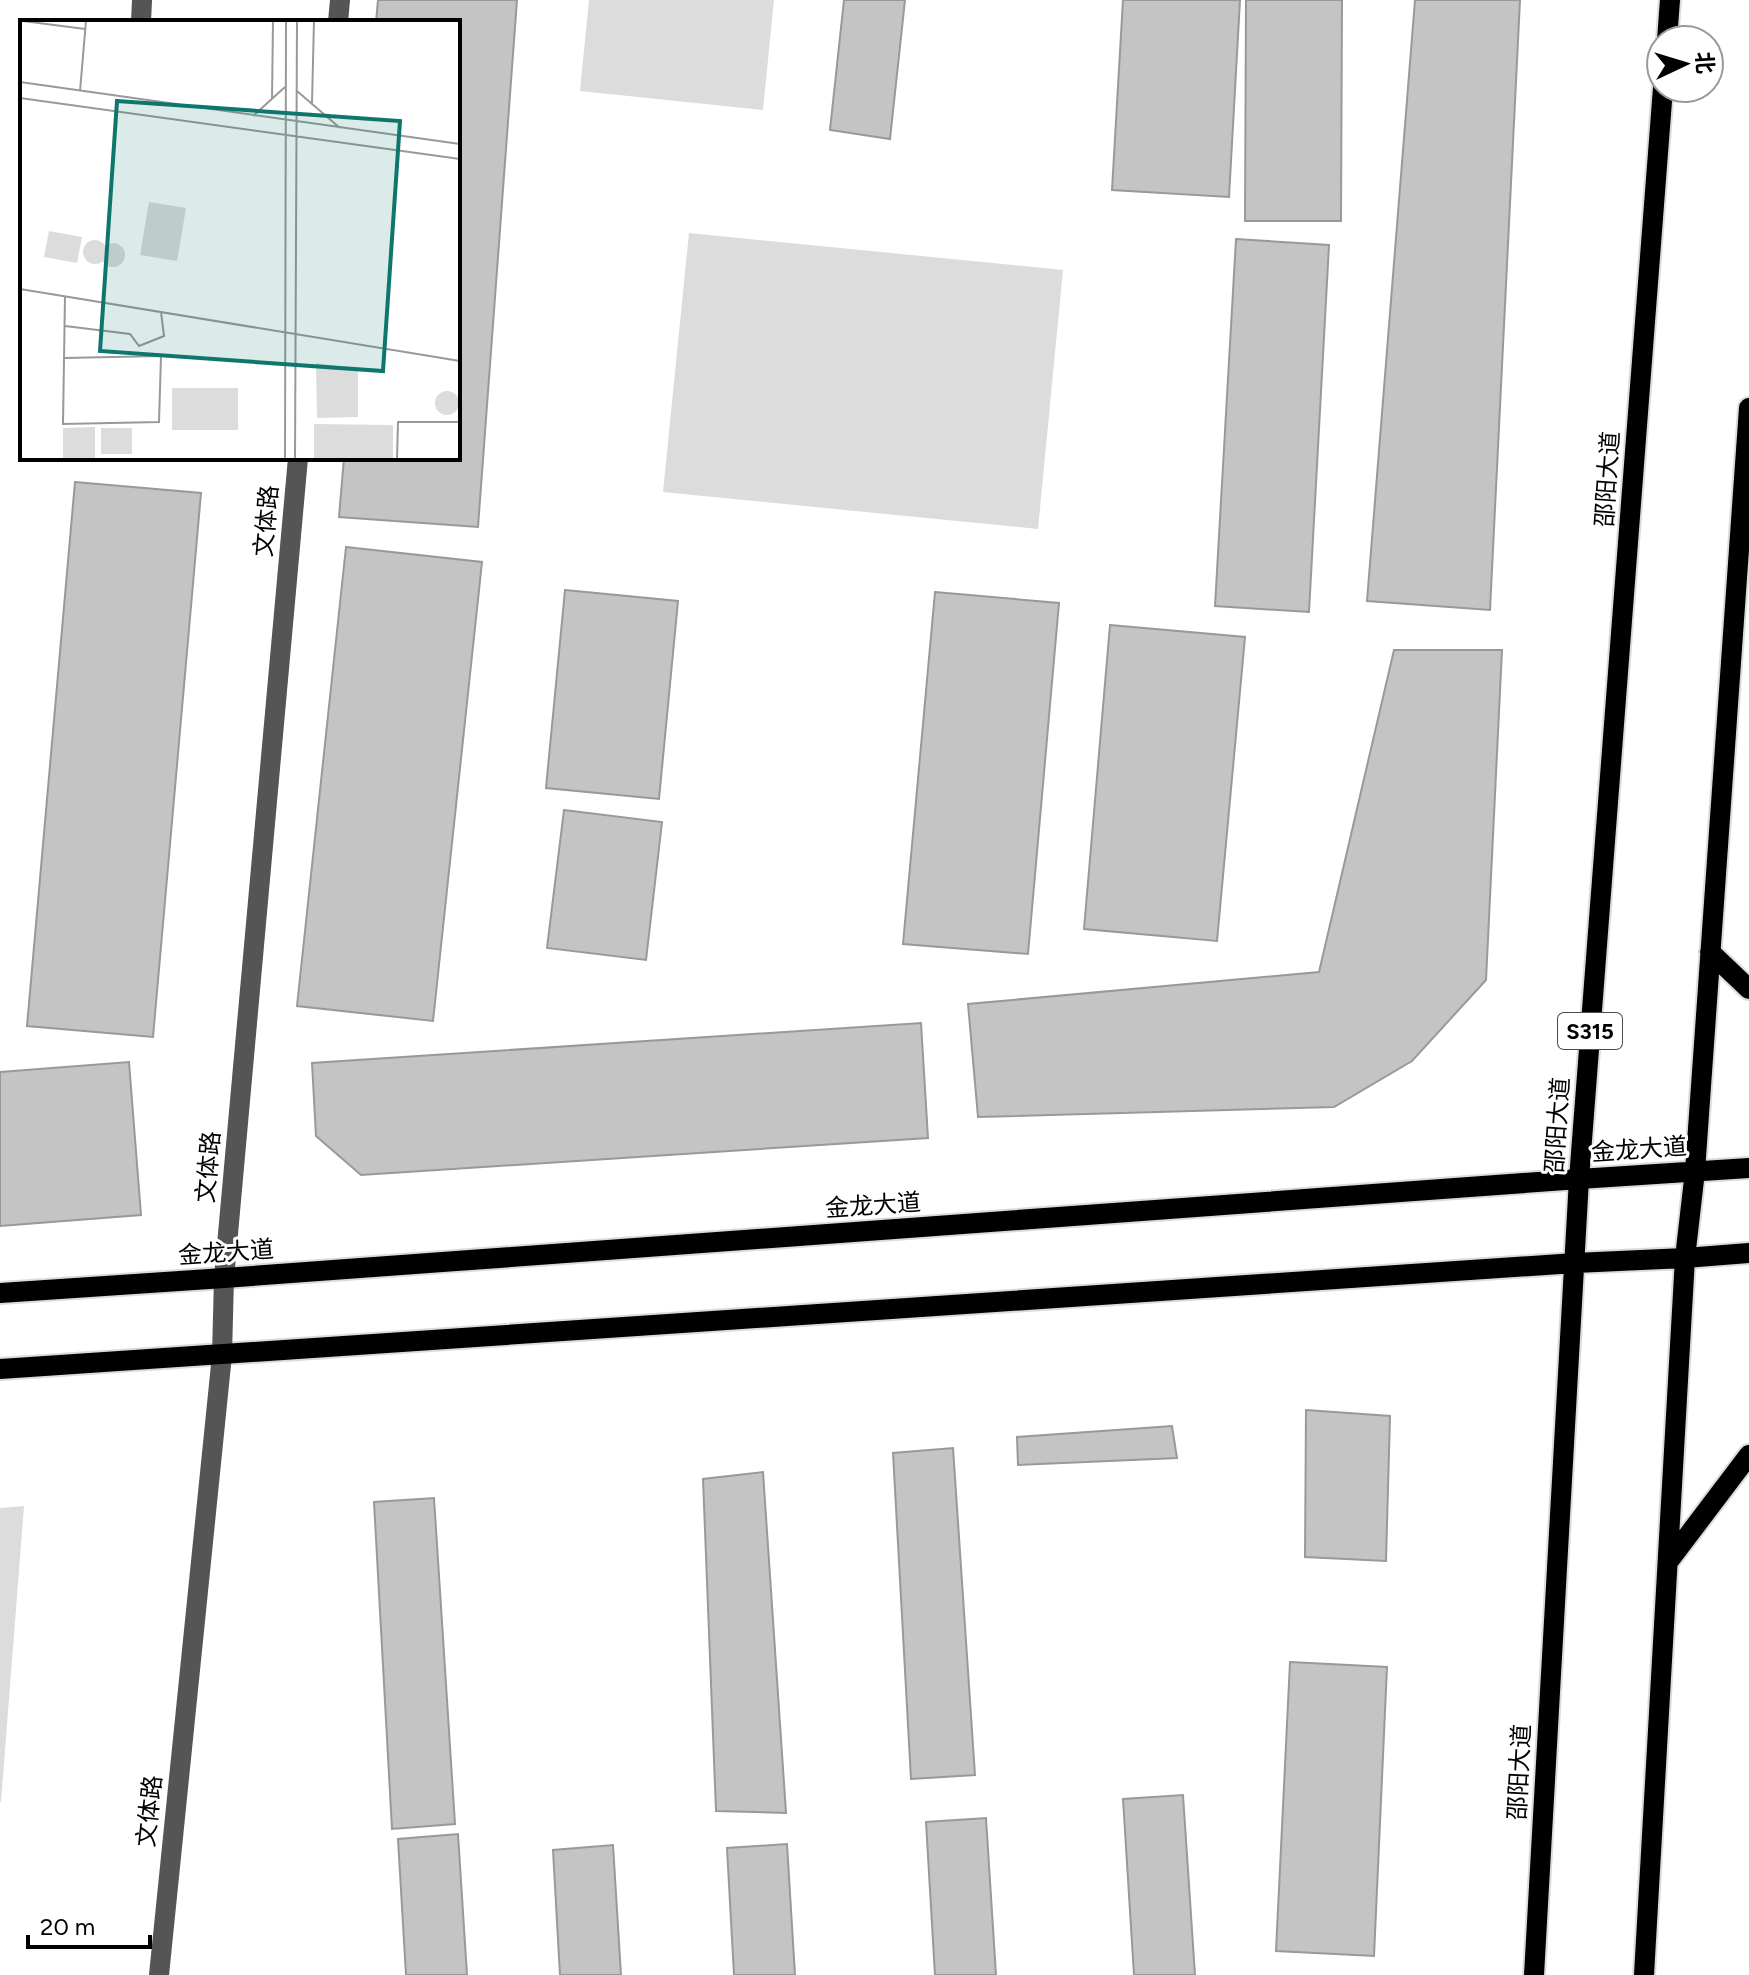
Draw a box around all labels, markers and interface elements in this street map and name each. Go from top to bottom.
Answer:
inset map [20,20,460,460]
north arrow [1645,24,1725,104]
text: 北 [1690,51,1719,75]
street label: 邵阳大道 [1589,430,1625,528]
street label: 文体路 [248,484,284,558]
road number: S315 [1558,1013,1622,1049]
street label: 邵阳大道 [1539,1076,1575,1174]
street label: 文体路 [190,1130,226,1204]
street label: 金龙大道 [1590,1131,1688,1167]
street label: 金龙大道 [824,1187,922,1223]
street label: 金龙大道 [177,1234,275,1270]
street label: 邵阳大道 [1502,1723,1536,1821]
street label: 文体路 [131,1774,167,1848]
scale bar [28,1899,150,1949]
text: 20 m [40,1912,95,1941]

